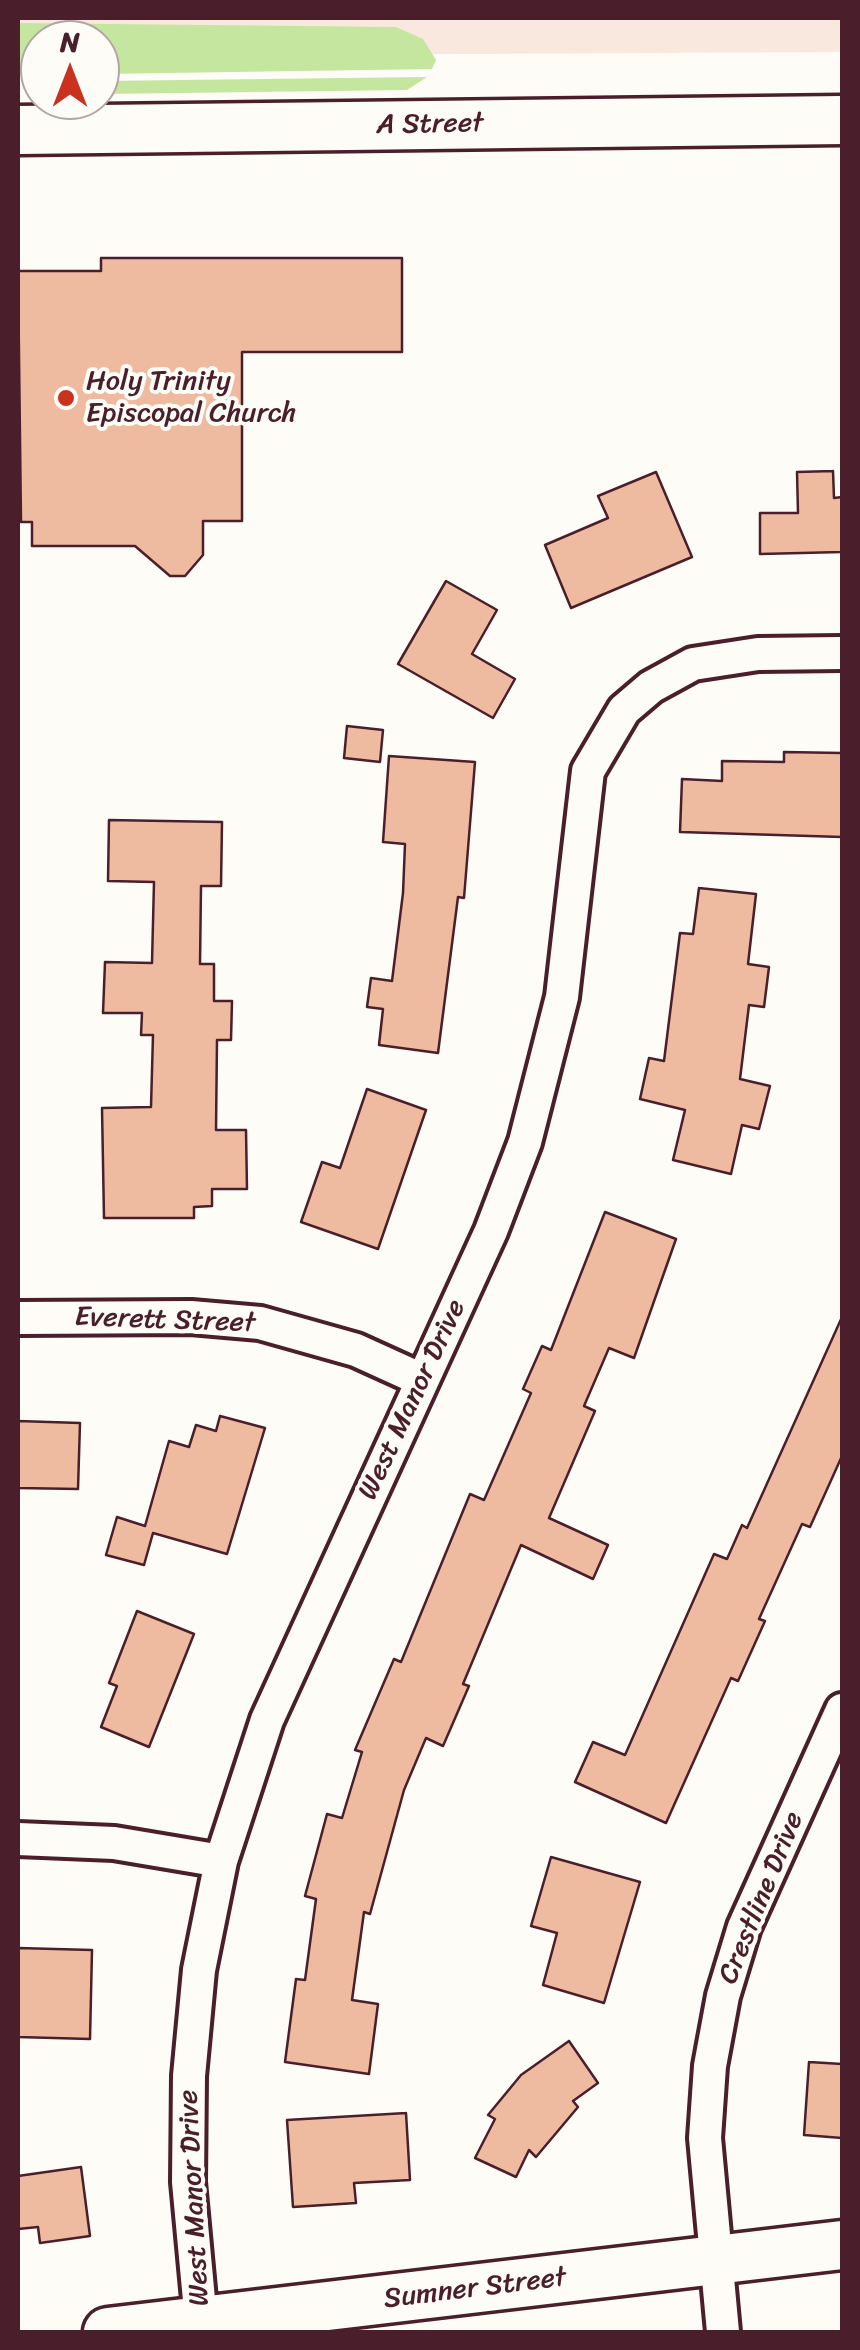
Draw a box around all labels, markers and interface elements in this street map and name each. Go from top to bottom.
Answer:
text: N [60,17,80,66]
north arrow [20,20,120,120]
street label: A Street [376,107,484,143]
place label: Holy Trinity Episcopal Church [86,365,297,431]
marker: Holy Trinity Episcopal Church [55,387,77,409]
street label: West Manor Drive [352,1295,474,1505]
street label: Everett Street [74,1301,256,1341]
street label: Crestline Drive [712,1807,812,1989]
street label: West Manor Drive [173,2089,217,2307]
street label: Sumner Street [382,2261,568,2317]

